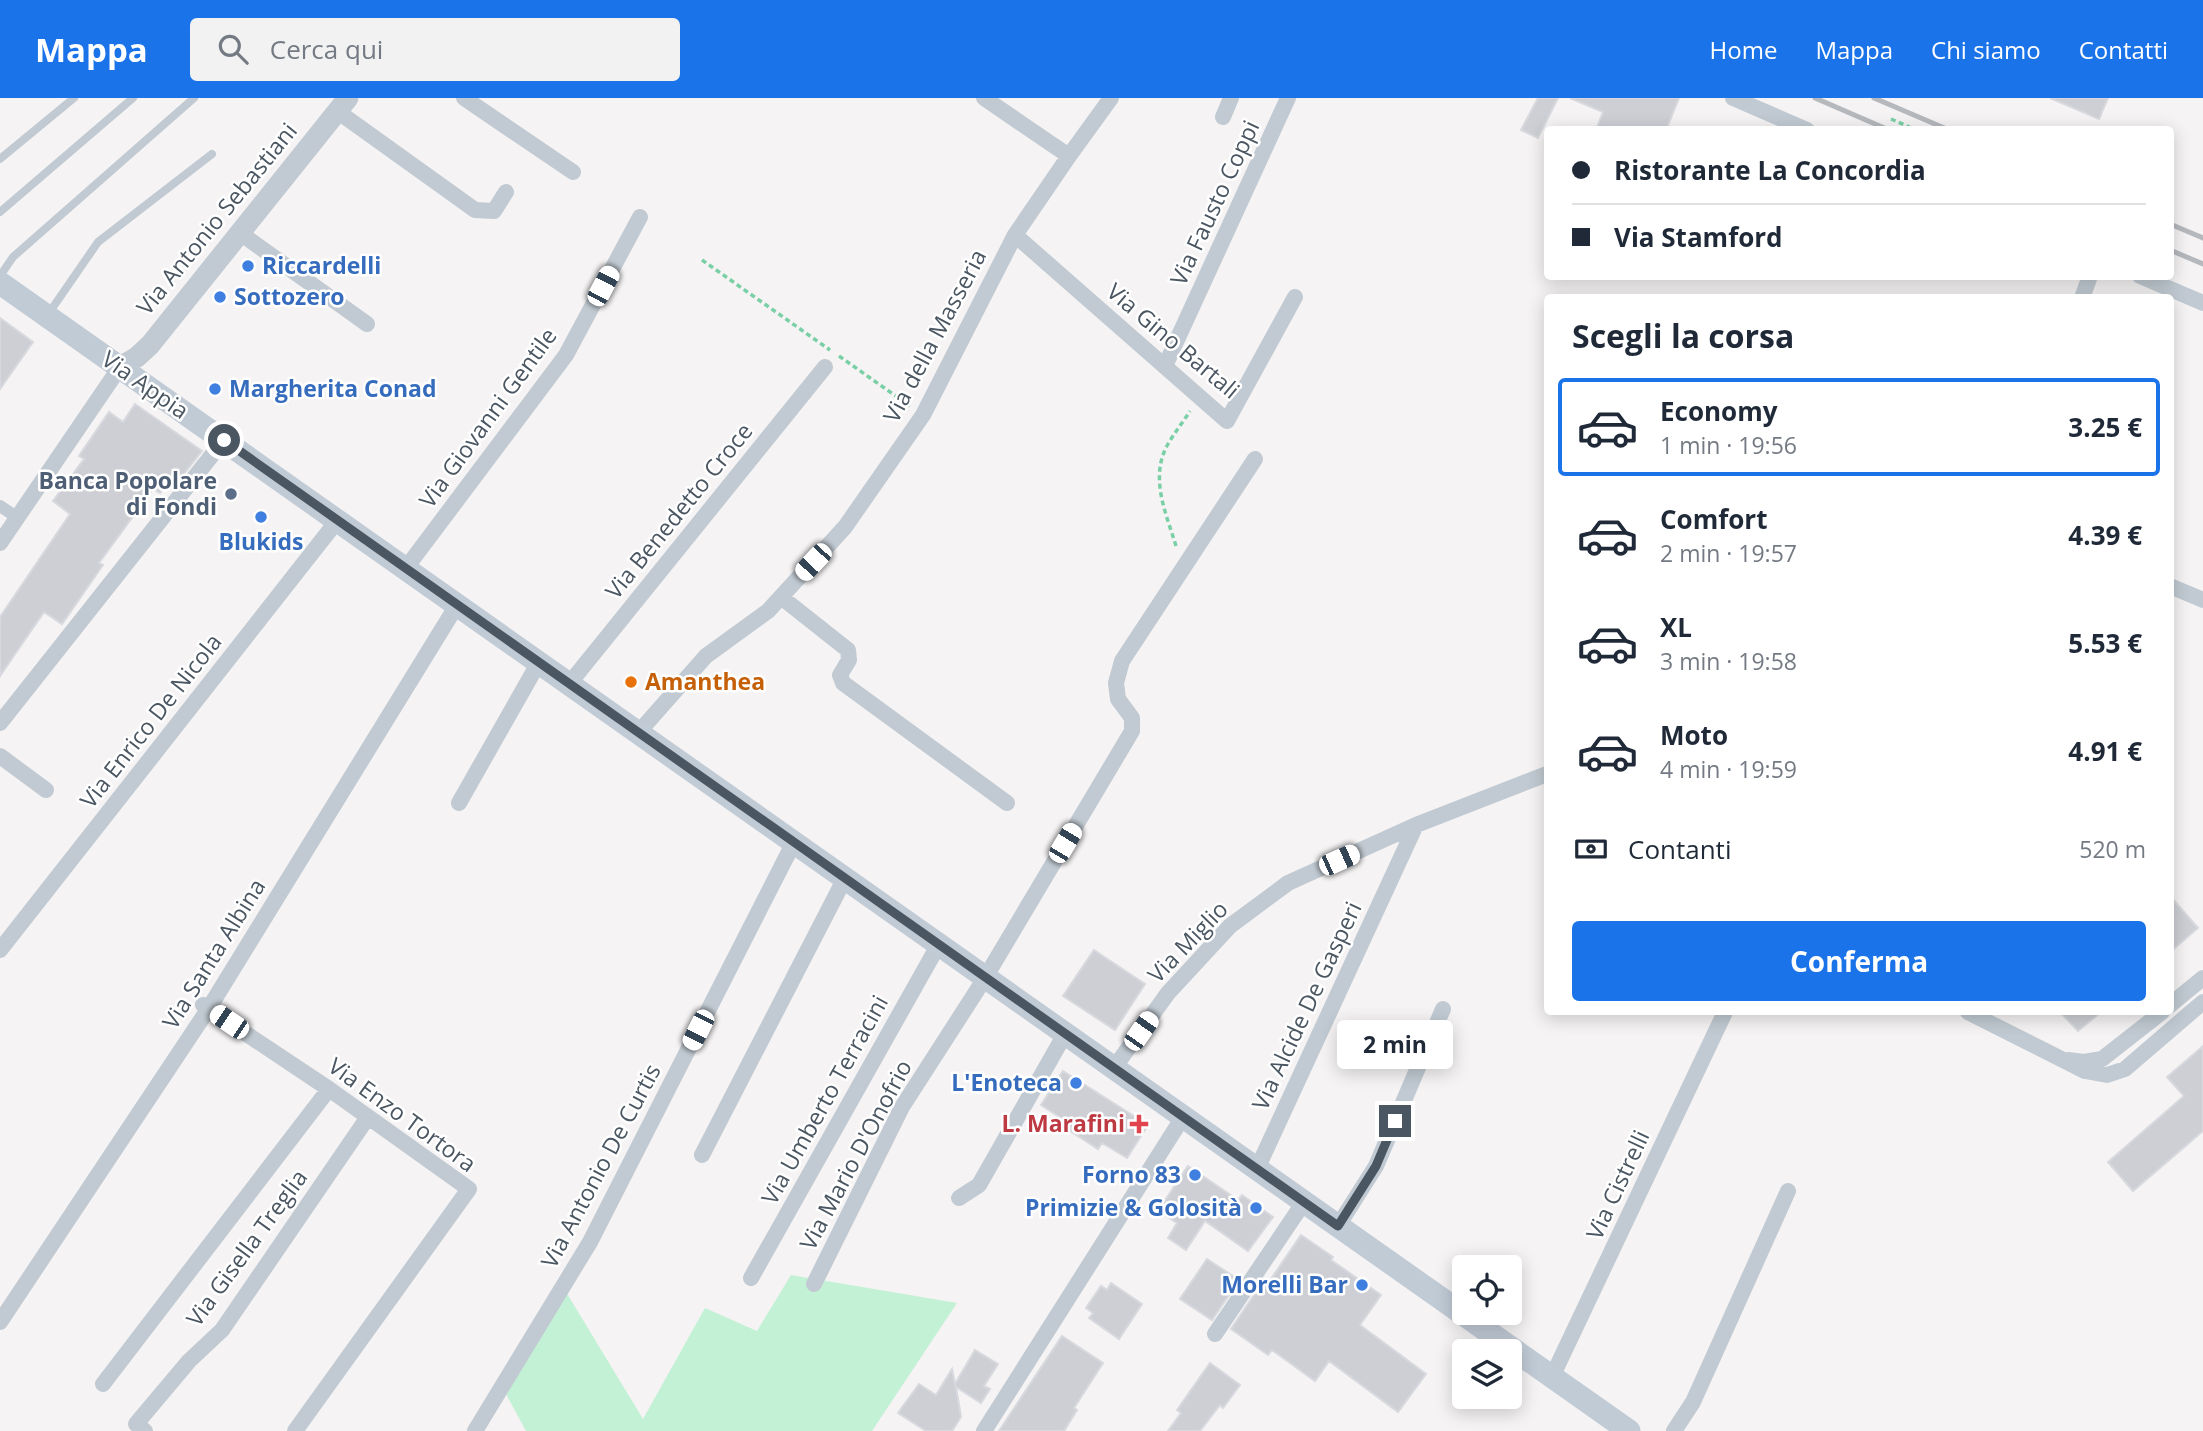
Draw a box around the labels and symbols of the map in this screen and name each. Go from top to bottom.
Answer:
street label: Via Fausto Coppi [1162,115,1266,290]
street label: Via Antonio Sebastiani [129,116,304,321]
street label: Via della Masseria [875,243,993,428]
place label: Riccardelli [262,249,381,281]
marker: Riccardelli [240,258,256,274]
car [584,263,623,309]
street label: Via Gino Bartali [1100,275,1247,405]
place label: Sottozero [234,280,345,312]
marker: Sottozero [212,289,228,305]
street label: Via Giovanni Gentile [411,321,563,514]
street label: Via Appia [96,343,196,426]
place label: Margherita Conad [229,372,437,404]
marker: Margherita Conad [207,381,223,397]
street label: Via Benedetto Croce [597,416,759,605]
route start [208,424,240,456]
place label: Banca Popolare di Fondi [38,464,217,522]
marker: Banca Popolare di Fondi [223,486,239,502]
marker: Blukids [253,509,269,525]
place label: Blukids [219,525,303,557]
car [791,539,836,585]
street label: Via Enrico De Nicola [72,626,228,814]
place label: Amanthea [645,665,765,697]
marker: Amanthea [623,674,639,690]
car [1046,820,1085,866]
car [1316,842,1363,878]
street label: Via Santa Albina [154,872,272,1035]
street label: Via Miglio [1140,893,1234,989]
street label: Via Alcide De Gasperi [1244,896,1368,1115]
street label: Via Umberto Terracini [753,989,895,1210]
car [206,1002,253,1042]
car [680,1007,717,1053]
car [1121,1008,1162,1054]
callout: 2 min [1337,1020,1453,1068]
street label: Via Enzo Tortora [322,1050,483,1179]
street label: Via Mario D'Onofrio [791,1054,919,1255]
street label: Via Antonio De Curtis [533,1058,668,1273]
place label: L'Enoteca [951,1066,1062,1098]
marker: L'Enoteca [1068,1075,1084,1091]
route end [1379,1105,1411,1137]
place label: L. Marafini [1002,1107,1125,1139]
marker: L. Marafini [1131,1116,1147,1132]
street label: Via Cistrelli [1578,1125,1656,1245]
place label: Forno 83 [1082,1158,1181,1190]
street label: Via Gisella Treglia [178,1162,314,1332]
marker: Forno 83 [1187,1167,1203,1183]
place label: Primizie & Golosità [1025,1191,1242,1223]
marker: Primizie & Golosità [1248,1200,1264,1216]
place label: Morelli Bar [1221,1268,1348,1300]
marker: Morelli Bar [1354,1277,1370,1293]

